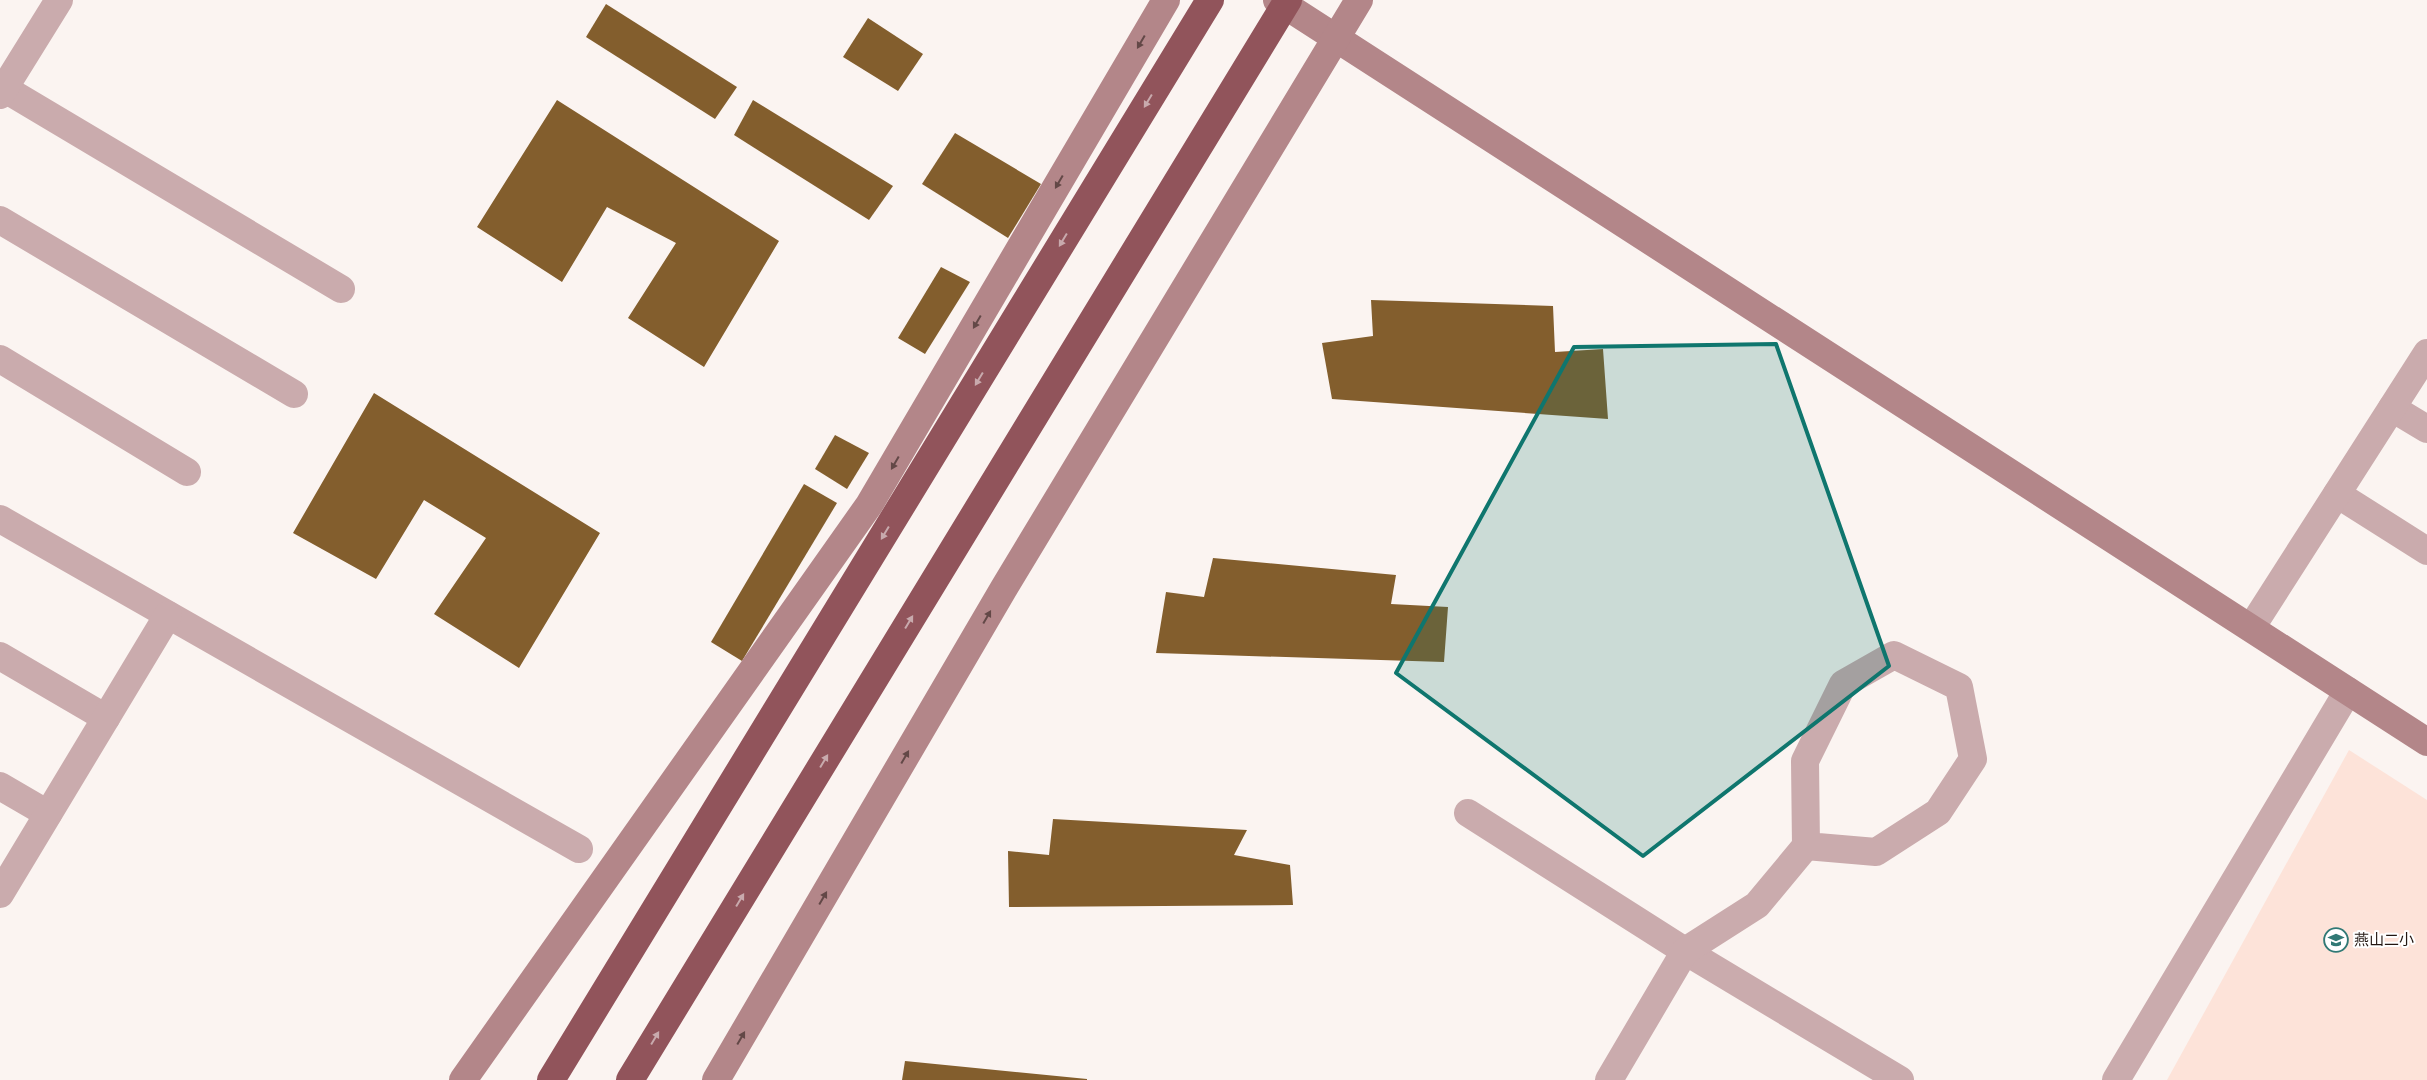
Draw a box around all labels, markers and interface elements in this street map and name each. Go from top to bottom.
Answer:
one-way arrow [1137,35,1145,50]
one-way arrow [1143,95,1152,108]
one-way arrow [1054,176,1063,189]
one-way arrow [1059,234,1068,247]
one-way arrow [972,316,981,329]
one-way arrow [974,372,983,385]
one-way arrow [890,456,899,469]
one-way arrow [880,526,889,539]
one-way arrow [982,611,991,624]
one-way arrow [904,616,913,629]
one-way arrow [900,751,909,764]
one-way arrow [820,754,829,767]
one-way arrow [818,891,827,904]
one-way arrow [735,893,744,906]
school or university icon: 燕山二小 [2323,927,2349,953]
place label: 燕山二小 [2354,931,2414,949]
one-way arrow [736,1031,745,1044]
one-way arrow [650,1032,660,1045]

